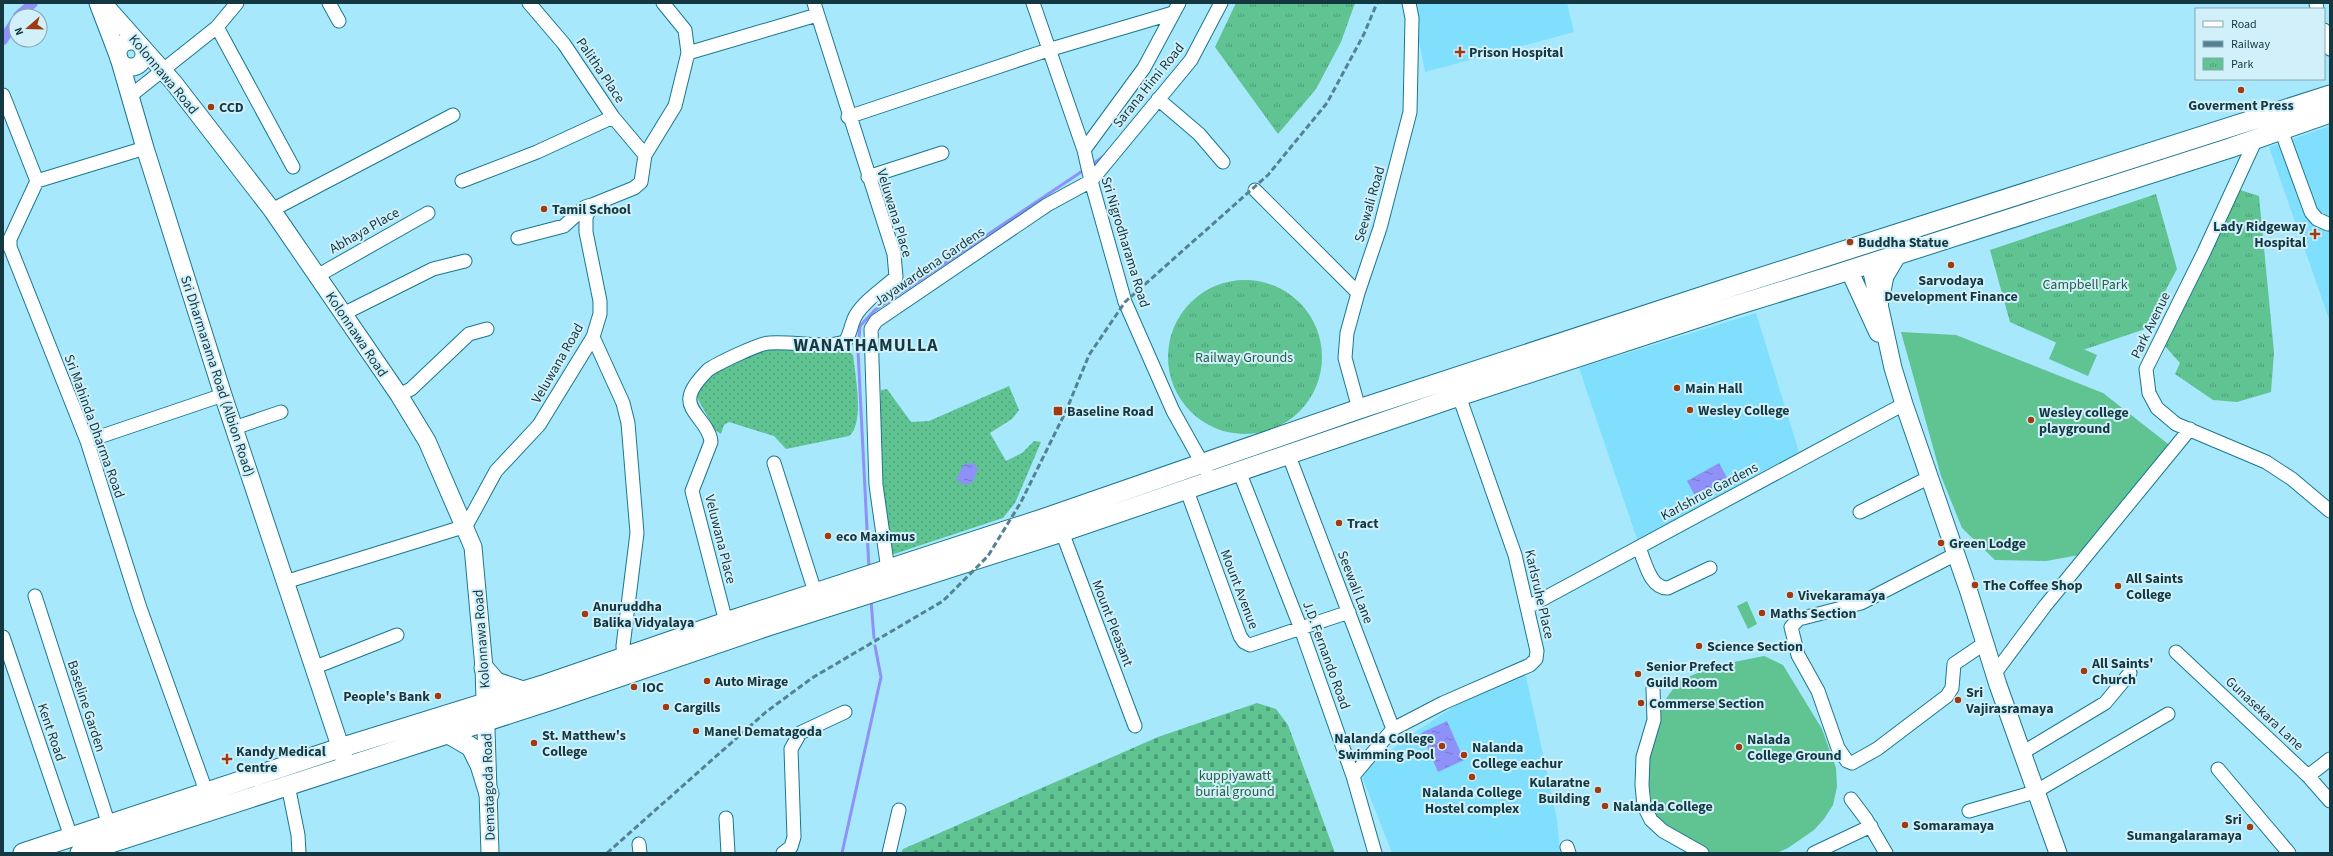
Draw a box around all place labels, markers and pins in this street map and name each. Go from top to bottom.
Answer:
place label: Prison Hospital [1469,43,1563,63]
marker: Prison Hospital [1454,46,1466,58]
marker: Goverment Press [2236,85,2246,95]
place label: Goverment Press [2188,96,2294,116]
place label: CCD [219,98,244,118]
marker: CCD [206,102,216,112]
place label: Tamil School [552,200,631,220]
marker: Tamil School [539,204,549,214]
place label: Lady Ridgeway Hospital [2213,217,2307,253]
marker: Lady Ridgeway Hospital [2309,228,2321,240]
place label: Buddha Statue [1858,233,1949,253]
marker: Buddha Statue [1845,237,1855,247]
marker: Sarvodaya Development Finance [1946,260,1956,270]
place label: Sarvodaya Development Finance [1884,271,2018,307]
place label: Main Hall [1685,379,1743,399]
marker: Main Hall [1672,383,1682,393]
place label: Wesley College [1698,401,1790,421]
place label: Baseline Road [1067,402,1154,422]
place label: Wesley college playground [2039,403,2129,439]
marker: Baseline Road [1052,405,1064,417]
marker: Wesley College [1685,405,1695,415]
marker: Wesley college playground [2026,415,2036,425]
place label: Tract [1347,514,1379,534]
marker: Tract [1334,518,1344,528]
place label: eco Maximus [836,527,915,547]
marker: eco Maximus [823,531,833,541]
place label: Green Lodge [1949,534,2026,554]
marker: Green Lodge [1936,538,1946,548]
place label: All Saints College [2125,569,2183,605]
place label: The Coffee Shop [1983,576,2083,596]
marker: The Coffee Shop [1970,580,1980,590]
marker: All Saints College [2113,581,2123,591]
place label: Vivekaramaya [1797,586,1885,606]
marker: Vivekaramaya [1785,590,1795,600]
place label: Anuruddha Balika Vidyalaya [592,597,694,633]
place label: Maths Section [1770,604,1857,624]
marker: Maths Section [1757,608,1767,618]
marker: Anuruddha Balika Vidyalaya [580,609,590,619]
place label: Science Section [1707,637,1803,657]
marker: Science Section [1694,641,1704,651]
place label: All Saints' Church [2091,654,2154,690]
place label: Senior Prefect Guild Room [1646,657,1734,693]
marker: All Saints' Church [2079,666,2089,676]
marker: Senior Prefect Guild Room [1633,669,1643,679]
place label: Auto Mirage [714,672,788,692]
marker: Auto Mirage [702,676,712,686]
place label: IOC [642,678,664,698]
marker: IOC [629,682,639,692]
place label: Sri Vajirasramaya [1965,683,2054,719]
place label: People's Bank [343,687,430,707]
marker: People's Bank [433,691,443,701]
place label: Commerse Section [1649,694,1764,714]
marker: Sri Vajirasramaya [1953,695,1963,705]
place label: Cargills [674,698,721,718]
marker: Commerse Section [1636,698,1646,708]
marker: Cargills [661,702,671,712]
place label: Manel Dematagoda [704,722,822,742]
place label: St. Matthew's College [542,726,626,762]
marker: Manel Dematagoda [691,726,701,736]
place label: Nalanda College Swimming Pool [1334,729,1434,765]
place label: Nalada College Ground [1747,730,1841,766]
marker: St. Matthew's College [529,738,539,748]
place label: Nalanda College eachur [1472,738,1563,774]
marker: Nalanda College Swimming Pool [1437,741,1447,751]
place label: Kandy Medical Centre [236,742,326,778]
marker: Nalada College Ground [1734,742,1744,752]
marker: Nalanda College eachur [1459,750,1469,760]
marker: Kandy Medical Centre [221,753,233,765]
marker: Nalanda College Hostel complex [1467,772,1477,782]
place label: Kularatne Building [1529,773,1591,809]
place label: Nalanda College Hostel complex [1422,783,1522,819]
marker: Kularatne Building [1593,785,1603,795]
place label: Nalanda College [1613,797,1713,817]
marker: Nalanda College [1600,801,1610,811]
place label: Sri Sumangalaramaya [2127,810,2242,846]
place label: Somaramaya [1913,816,1994,836]
marker: Somaramaya [1900,820,1910,830]
marker: Sri Sumangalaramaya [2245,822,2255,832]

